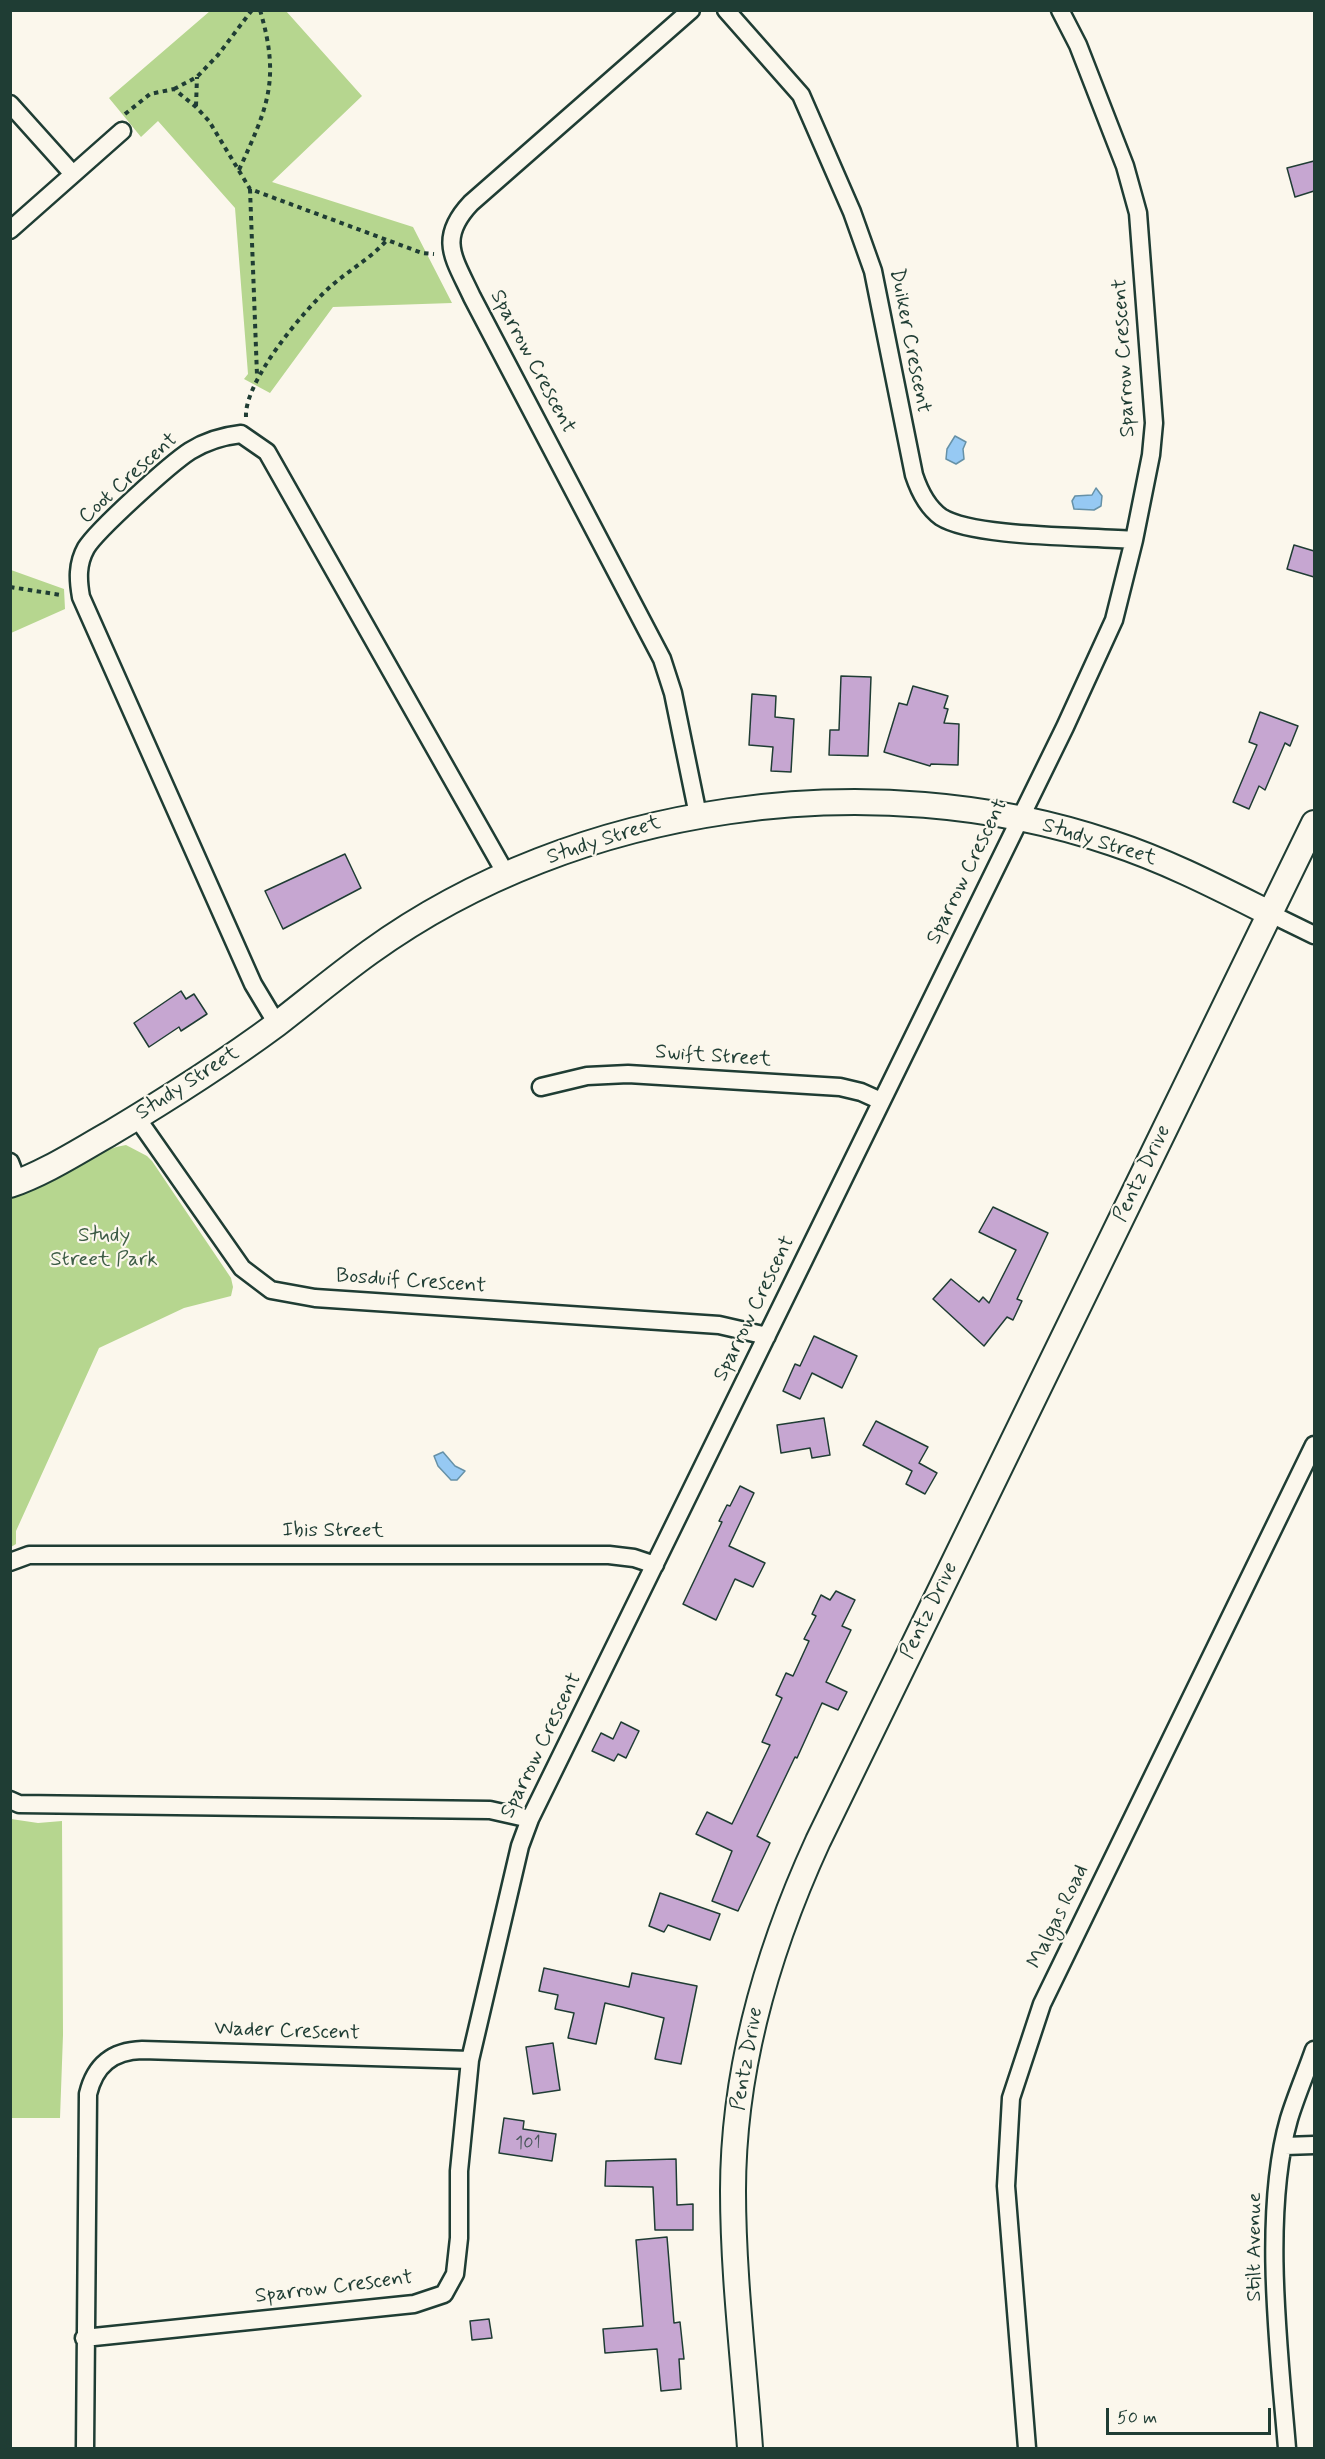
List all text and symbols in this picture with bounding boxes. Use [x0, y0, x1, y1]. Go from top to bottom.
street label: Duiker Crescent [883, 266, 935, 416]
street label: Sparrow Crescent [1108, 278, 1142, 438]
street label: Sparrow Crescent [484, 286, 580, 438]
street label: Coot Crescent [74, 428, 184, 530]
street label: Sparrow Crescent [922, 795, 1014, 949]
street label: Study Street [544, 811, 664, 871]
street label: Study Street [1039, 814, 1159, 872]
street label: Swift Street [654, 1040, 772, 1074]
street label: Study Street [132, 1041, 244, 1127]
street label: Pentz Drive [1109, 1121, 1177, 1227]
park label: Study Street Park [50, 1224, 158, 1274]
street label: Sparrow Crescent [709, 1232, 801, 1386]
street label: Bosduif Crescent [335, 1264, 487, 1300]
street label: Ibis Street [282, 1519, 384, 1545]
street label: Pentz Drive [896, 1558, 964, 1664]
street label: Sparrow Crescent [496, 1669, 588, 1823]
street label: Malgas Road [1023, 1861, 1095, 1973]
street label: Pentz Drive [726, 2005, 770, 2113]
street label: Wader Crescent [214, 2017, 360, 2047]
house number: 101 [515, 2133, 541, 2155]
street label: Stilt Avenue [1243, 2192, 1269, 2302]
street label: Sparrow Crescent [254, 2266, 414, 2310]
scale bar [1109, 2396, 1274, 2434]
text: 50 m [1117, 2406, 1157, 2430]

